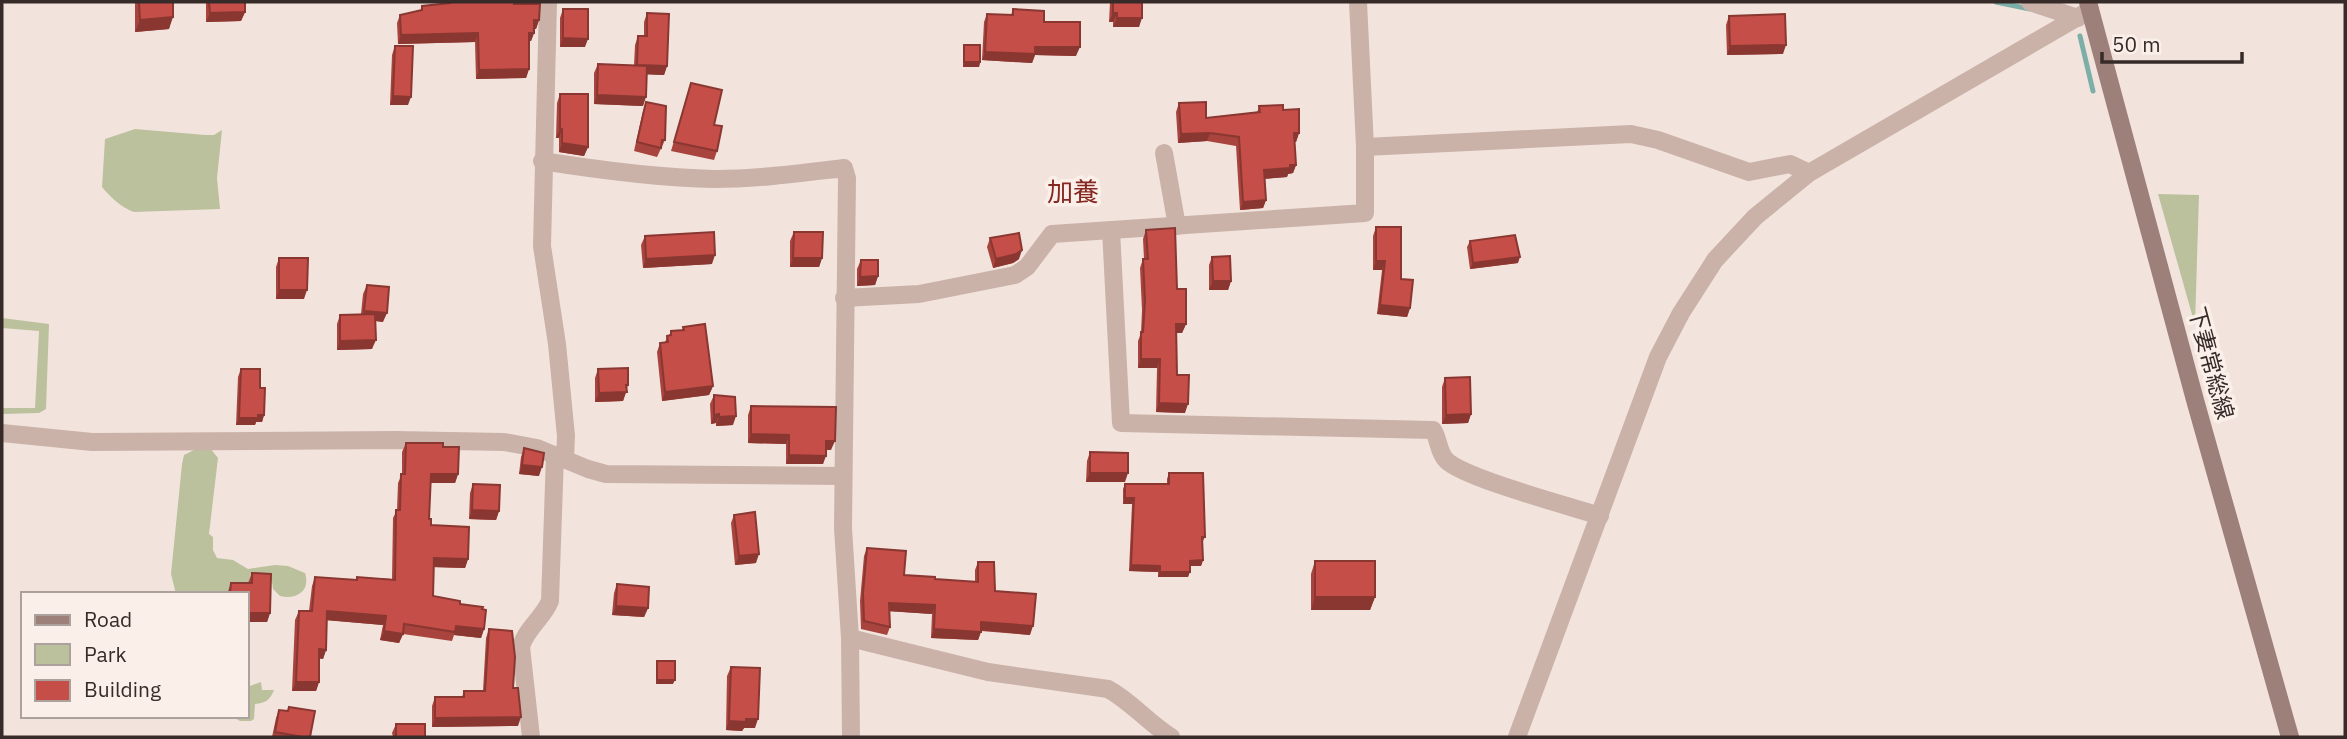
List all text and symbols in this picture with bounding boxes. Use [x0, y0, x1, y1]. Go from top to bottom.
scale bar [2102, 21, 2242, 65]
text: 50 m [2112, 30, 2161, 58]
district label: 加養 [1047, 174, 1099, 208]
street label: 下妻常総線 [2183, 303, 2241, 422]
legend [21, 592, 248, 718]
text: Road [84, 605, 132, 633]
text: Park [84, 640, 127, 668]
text: Building [84, 675, 161, 703]

